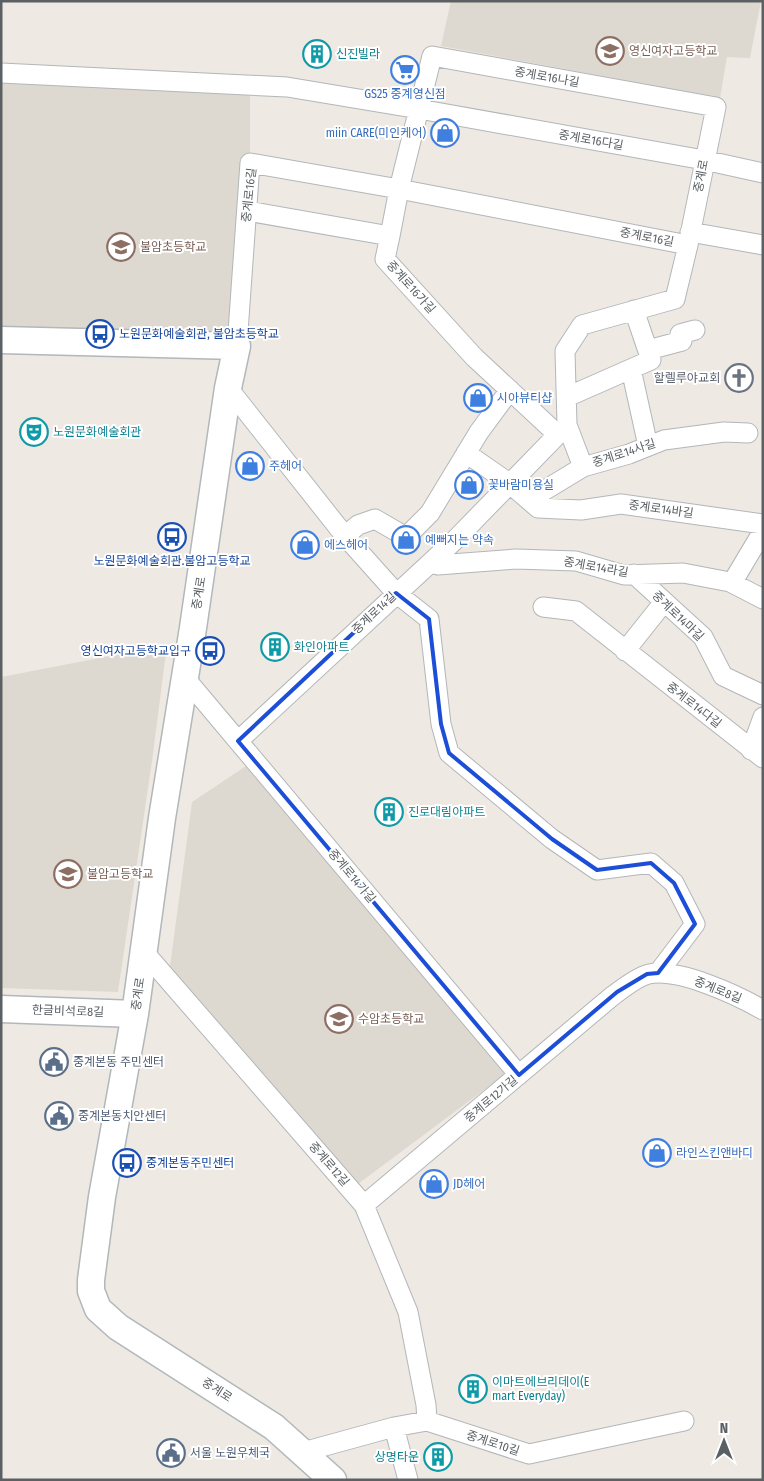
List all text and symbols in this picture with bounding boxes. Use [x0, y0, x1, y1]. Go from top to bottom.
school or university icon: 영신여자고등학교 [595, 36, 625, 66]
building icon: 신진빌라 [302, 39, 332, 69]
place label: 영신여자고등학교 [629, 44, 717, 58]
place label: 신진빌라 [336, 47, 380, 61]
supermarket icon: GS25 중계영신점 [390, 55, 420, 85]
street label: 중계로16나길 [513, 64, 581, 90]
place label: GS25 중계영신점 [364, 87, 446, 101]
shop icon: miin CARE(미인케어) [430, 118, 460, 148]
place label: miin CARE(미인케어) [326, 126, 426, 140]
street label: 중계로16다길 [557, 127, 625, 153]
street label: 중계로 [691, 158, 711, 194]
street label: 중계로16길 [239, 167, 259, 223]
street label: 중계로16길 [619, 225, 675, 249]
school or university icon: 불암초등학교 [106, 232, 136, 262]
place label: 불암초등학교 [140, 240, 206, 254]
street label: 중계로16가길 [384, 258, 438, 316]
bus stop icon: 노원문화예술회관, 불암초등학교 [85, 319, 115, 349]
place label: 노원문화예술회관, 불암초등학교 [119, 327, 279, 341]
church icon: 할렐루야교회 [724, 363, 754, 393]
place label: 할렐루야교회 [654, 371, 720, 385]
shop icon: 시아뷰티샵 [463, 383, 493, 413]
place label: 시아뷰티샵 [497, 391, 552, 405]
theatre icon: 노원문화예술회관 [19, 417, 49, 447]
place label: 노원문화예술회관 [53, 425, 141, 439]
street label: 중계로14사길 [591, 436, 657, 470]
shop icon: 주헤어 [235, 451, 265, 481]
place label: 주헤어 [269, 459, 302, 473]
shop icon: 꽃바람미용실 [454, 470, 484, 500]
place label: 꽃바람미용실 [488, 478, 554, 492]
street label: 중계로14바길 [627, 497, 695, 521]
bus stop icon: 노원문화예술회관.불암고등학교 [157, 522, 187, 552]
shop icon: 예뻐지는 약속 [391, 525, 421, 555]
shop icon: 에스헤어 [290, 530, 320, 560]
place label: 예뻐지는 약속 [425, 533, 494, 547]
place label: 에스헤어 [324, 538, 368, 552]
place label: 노원문화예술회관.불암고등학교 [93, 554, 251, 568]
street label: 중계로14라길 [562, 554, 630, 580]
street label: 중계로 [189, 576, 209, 610]
street label: 중계로14마길 [650, 588, 706, 644]
street label: 중계로14길 [349, 589, 399, 637]
building icon: 화인아파트 [260, 632, 290, 662]
bus stop icon: 영신여자고등학교입구 [195, 636, 225, 666]
place label: 화인아파트 [294, 640, 349, 654]
place label: 영신여자고등학교입구 [81, 644, 191, 658]
street label: 중계로14다길 [664, 679, 724, 731]
building icon: 진로대림아파트 [374, 797, 404, 827]
place label: 진로대림아파트 [408, 805, 485, 819]
street label: 중계로14가길 [326, 846, 378, 906]
school or university icon: 불암고등학교 [53, 859, 83, 889]
place label: 불암고등학교 [87, 867, 153, 881]
street label: 중계로8길 [692, 974, 744, 1006]
street label: 중계로 [129, 977, 147, 1011]
street label: 한글비석로8길 [32, 1003, 104, 1019]
school or university icon: 수암초등학교 [324, 1004, 354, 1034]
place label: 수암초등학교 [358, 1012, 424, 1026]
public building icon: 중계본동 주민센터 [39, 1047, 69, 1077]
place label: 중계본동 주민센터 [73, 1055, 164, 1069]
street label: 중계로12가길 [462, 1073, 520, 1125]
public building icon: 중계본동치안센터 [44, 1101, 74, 1131]
place label: 중계본동치안센터 [78, 1109, 166, 1123]
shop icon: 라인스킨앤바디 [642, 1138, 672, 1168]
street label: 중계로12길 [306, 1139, 352, 1189]
place label: 라인스킨앤바디 [676, 1146, 753, 1160]
bus stop icon: 중계본동주민센터 [112, 1148, 142, 1178]
place label: 중계본동주민센터 [146, 1156, 234, 1170]
shop icon: JD헤어 [419, 1169, 449, 1199]
place label: JD헤어 [453, 1177, 485, 1191]
building icon: 이마트에브리데이(E mart Everyday) [458, 1374, 488, 1404]
street label: 중계로 [199, 1375, 235, 1405]
place label: 이마트에브리데이(E mart Everyday) [492, 1375, 590, 1403]
north arrow [699, 1416, 749, 1466]
text: N [720, 1420, 728, 1437]
street label: 중계로10길 [465, 1428, 521, 1458]
public building icon: 서울 노원우체국 [156, 1438, 186, 1468]
building icon: 상명타운 [423, 1442, 453, 1472]
place label: 서울 노원우체국 [190, 1446, 270, 1460]
place label: 상명타운 [375, 1450, 419, 1464]

